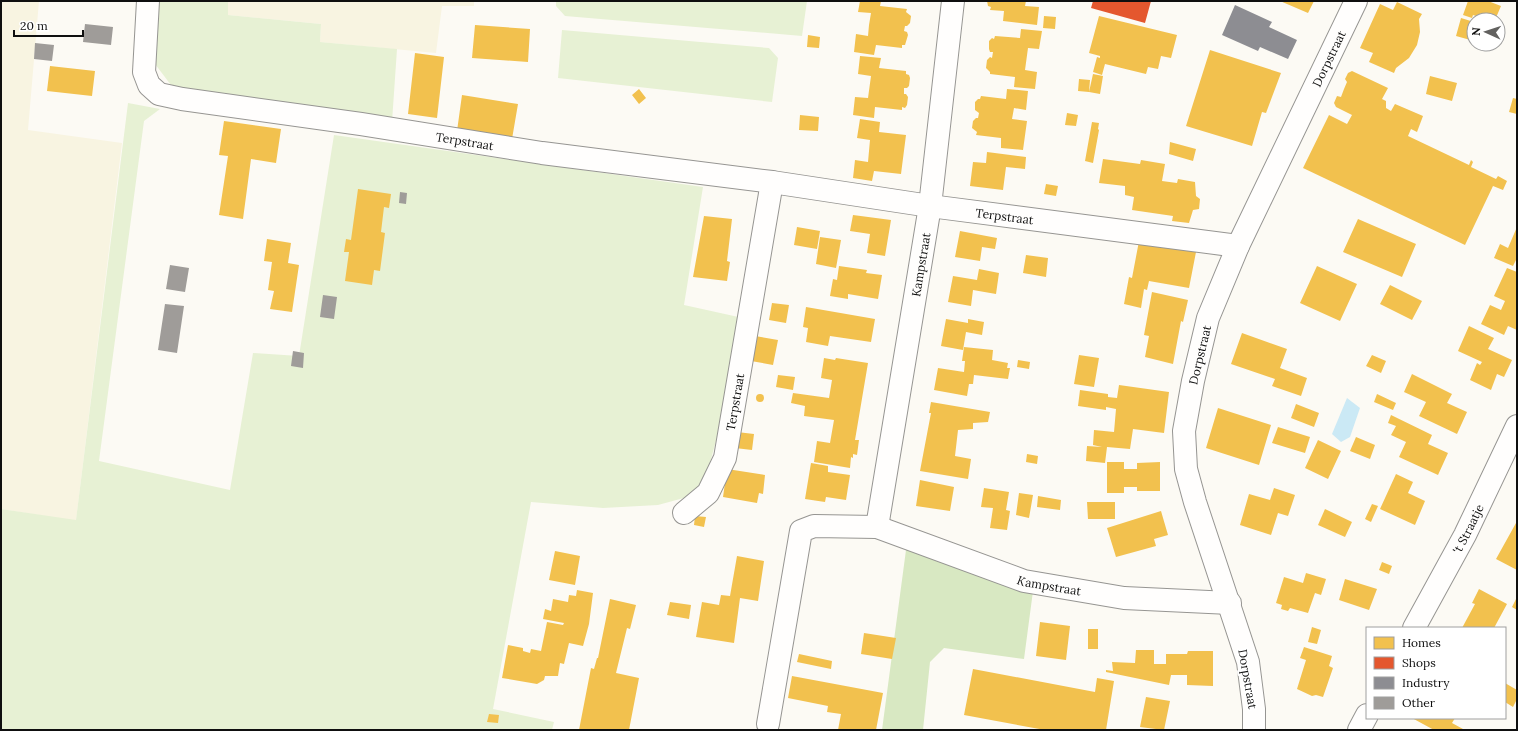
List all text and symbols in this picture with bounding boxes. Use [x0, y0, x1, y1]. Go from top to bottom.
scale bar [14, 12, 83, 38]
north arrow [1466, 12, 1506, 52]
text: 20 m [20, 18, 48, 33]
text: N [1469, 26, 1483, 36]
street label: Dorpstraat [1308, 27, 1348, 89]
street label: Terpstraat [435, 129, 495, 153]
street label: Terpstraat [975, 205, 1035, 227]
street label: Kampstraat [908, 231, 933, 298]
street label: Dorpstraat [1185, 323, 1214, 386]
street label: Terpstraat [722, 372, 747, 432]
street label: 't Straatje [1449, 501, 1486, 556]
street label: Kampstraat [1015, 572, 1083, 598]
legend [1366, 627, 1506, 719]
text: Homes [1402, 635, 1441, 650]
street label: Dorpstraat [1235, 648, 1261, 710]
text: Shops [1402, 655, 1436, 670]
text: Industry [1402, 675, 1450, 690]
text: Other [1402, 695, 1436, 710]

